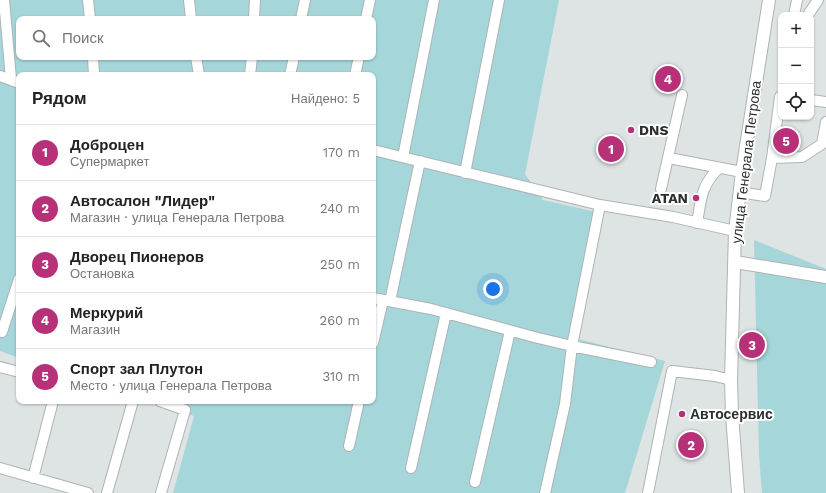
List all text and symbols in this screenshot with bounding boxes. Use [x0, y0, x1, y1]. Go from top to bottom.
map controls [778, 12, 814, 120]
button: + [778, 12, 814, 48]
search box [16, 16, 376, 60]
icon: search [30, 27, 52, 49]
text: Поиск [62, 29, 104, 47]
button: − [778, 48, 814, 84]
pin: 4 [655, 64, 681, 94]
street label: улица Генерала Петрова [728, 79, 764, 244]
button: locate [778, 84, 814, 120]
text: Рядом [32, 88, 87, 108]
text: Найдено: 5 [291, 91, 360, 106]
place label: DNS [639, 122, 668, 138]
marker: DNS [626, 125, 636, 135]
pin: 5 [773, 126, 799, 156]
pin: 1 [598, 134, 624, 164]
text: Доброцен [70, 136, 144, 154]
text: 1 [42, 145, 48, 160]
text: 170 m [323, 145, 360, 160]
text: Супермаркет [70, 154, 149, 169]
place label: ATAN [652, 190, 688, 206]
text: Автосалон "Лидер" [70, 192, 215, 210]
marker: ATAN [691, 193, 701, 203]
text: 2 [41, 201, 49, 216]
text: 240 m [320, 201, 360, 216]
text: Магазин · улица Генерала Петрова [70, 210, 284, 225]
text: Дворец Пионеров [70, 248, 204, 266]
text: 3 [41, 257, 49, 272]
text: 250 m [320, 257, 360, 272]
text: Остановка [70, 266, 134, 281]
your location [483, 279, 503, 299]
text: Меркурий [70, 304, 143, 322]
text: 4 [41, 313, 49, 328]
text: 260 m [320, 313, 360, 328]
text: Магазин [70, 322, 120, 337]
pin: 3 [739, 330, 765, 360]
text: Спорт зал Плутон [70, 360, 203, 378]
text: 5 [41, 369, 49, 384]
text: 310 m [322, 369, 360, 384]
text: Место · улица Генерала Петрова [70, 378, 272, 393]
place label: Автосервис [690, 406, 773, 422]
marker: Автосервис [677, 409, 687, 419]
pin: 2 [678, 430, 704, 460]

